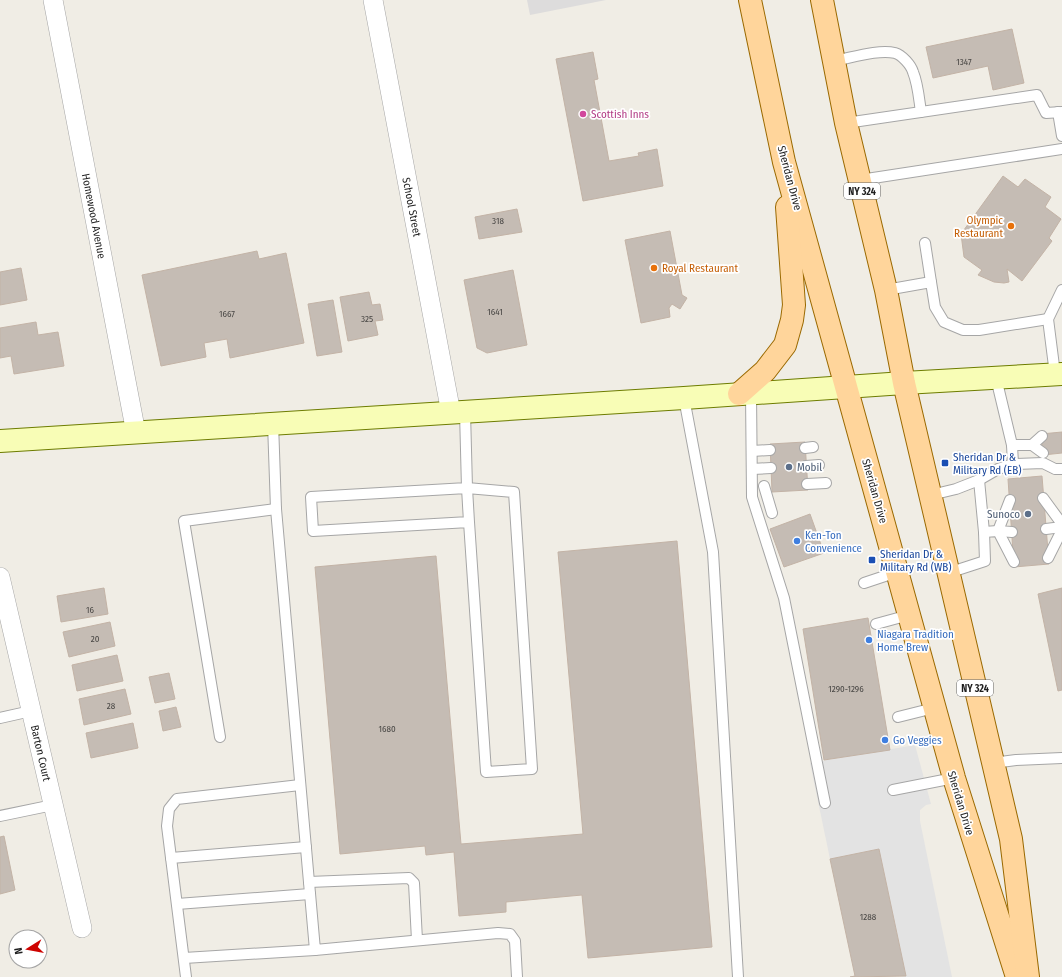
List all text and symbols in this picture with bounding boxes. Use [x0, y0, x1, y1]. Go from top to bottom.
house number: 1347 [956, 57, 972, 67]
place label: Scottish Inns [591, 108, 649, 121]
marker: Scottish Inns [578, 109, 588, 119]
street label: Sheridan Drive [775, 144, 804, 212]
street label: Homewood Avenue [79, 172, 108, 260]
street label: School Street [399, 176, 424, 238]
road number: NY 324 [844, 183, 880, 199]
place label: Olympic Restaurant [954, 214, 1003, 240]
house number: 318 [492, 216, 504, 226]
marker: Olympic Restaurant [1006, 221, 1016, 231]
place label: Royal Restaurant [662, 262, 738, 275]
marker: Royal Restaurant [649, 263, 659, 273]
house number: 1641 [487, 307, 503, 317]
house number: 1667 [219, 309, 235, 319]
house number: 325 [361, 314, 373, 324]
place label: Sheridan Dr & Military Rd (EB) [953, 451, 1022, 477]
street label: Sheridan Drive [859, 457, 890, 525]
marker: Sheridan Dr & Military Rd (EB) [940, 458, 950, 468]
place label: Mobil [797, 461, 822, 474]
marker: Mobil [784, 462, 794, 472]
place label: Sunoco [987, 508, 1020, 521]
marker: Sunoco [1023, 509, 1033, 519]
place label: Ken-Ton Convenience [805, 529, 862, 555]
marker: Ken-Ton Convenience [792, 536, 802, 546]
place label: Sheridan Dr & Military Rd (WB) [880, 548, 952, 574]
marker: Sheridan Dr & Military Rd (WB) [867, 555, 877, 565]
house number: 16 [86, 605, 95, 615]
place label: Niagara Tradition Home Brew [877, 628, 954, 654]
house number: 20 [91, 634, 100, 644]
marker: Niagara Tradition Home Brew [864, 635, 874, 645]
road number: NY 324 [957, 680, 993, 696]
house number: 1290-1296 [828, 684, 864, 694]
house number: 28 [107, 701, 116, 711]
street label: Barton Court [28, 724, 53, 783]
house number: 1680 [378, 724, 396, 734]
place label: Go Veggies [893, 734, 942, 747]
marker: Go Veggies [880, 735, 890, 745]
street label: Sheridan Drive [945, 770, 976, 837]
house number: 1288 [860, 912, 877, 922]
north arrow [8, 929, 48, 969]
text: N [12, 946, 26, 955]

